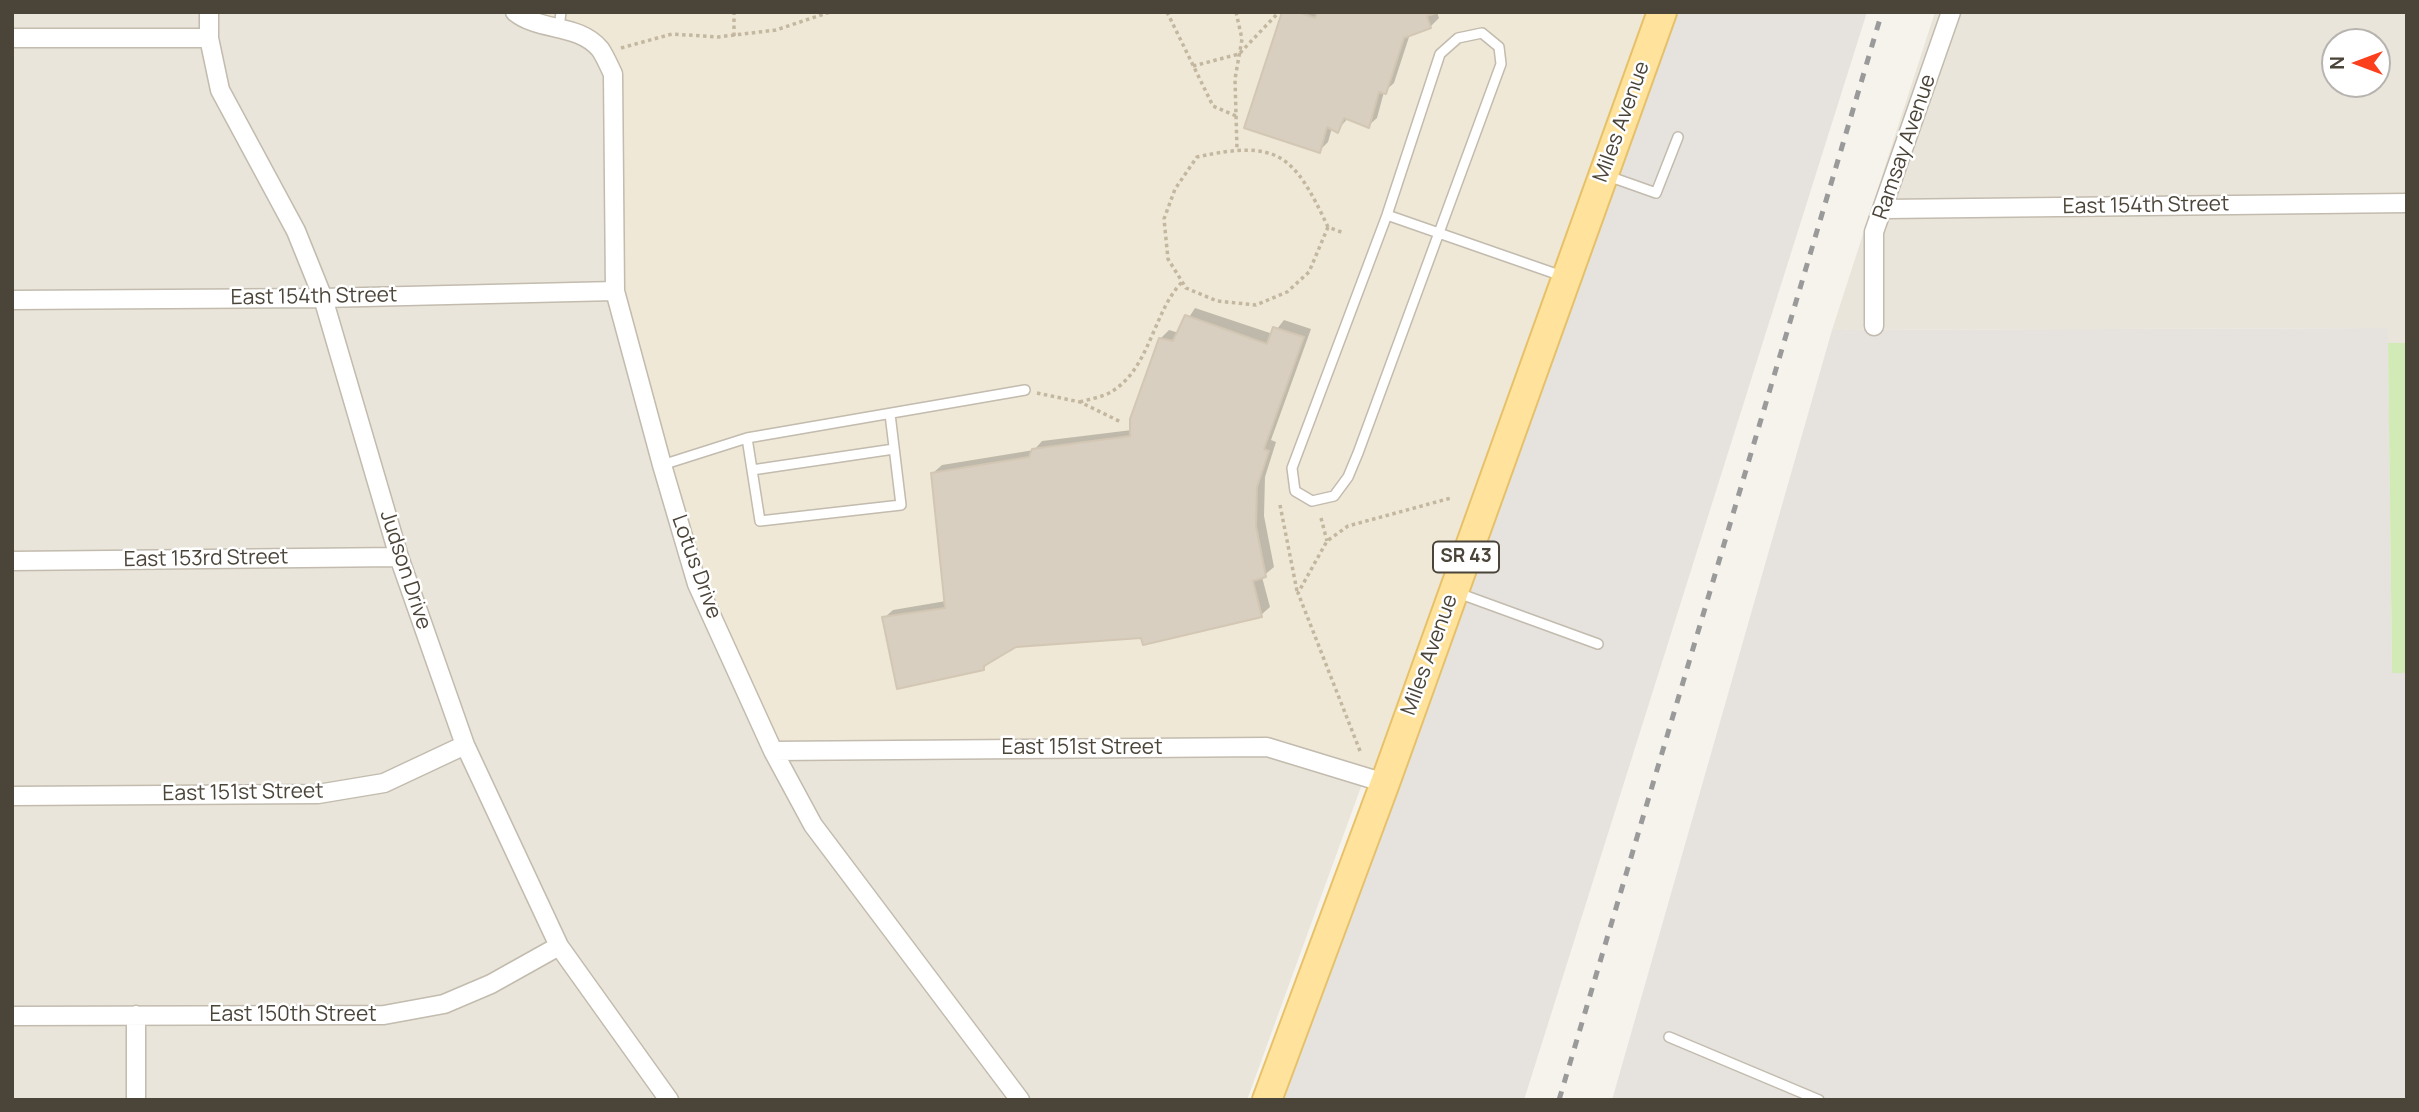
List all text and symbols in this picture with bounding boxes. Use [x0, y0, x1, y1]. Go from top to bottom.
north arrow [2321, 28, 2391, 98]
text: N [2324, 56, 2350, 70]
street label: Miles Avenue [1588, 58, 1656, 186]
street label: Ramsay Avenue [1868, 71, 1942, 223]
street label: East 154th Street [2062, 192, 2230, 220]
street label: East 154th Street [230, 283, 398, 311]
street label: Judson Drive [374, 507, 436, 633]
street label: Lotus Drive [666, 512, 726, 622]
road number: SR 43 [1433, 542, 1499, 572]
street label: East 153rd Street [123, 545, 289, 573]
street label: Miles Avenue [1396, 591, 1464, 719]
street label: East 151st Street [1001, 735, 1163, 761]
street label: East 151st Street [162, 779, 324, 807]
street label: East 150th Street [209, 1002, 377, 1028]

